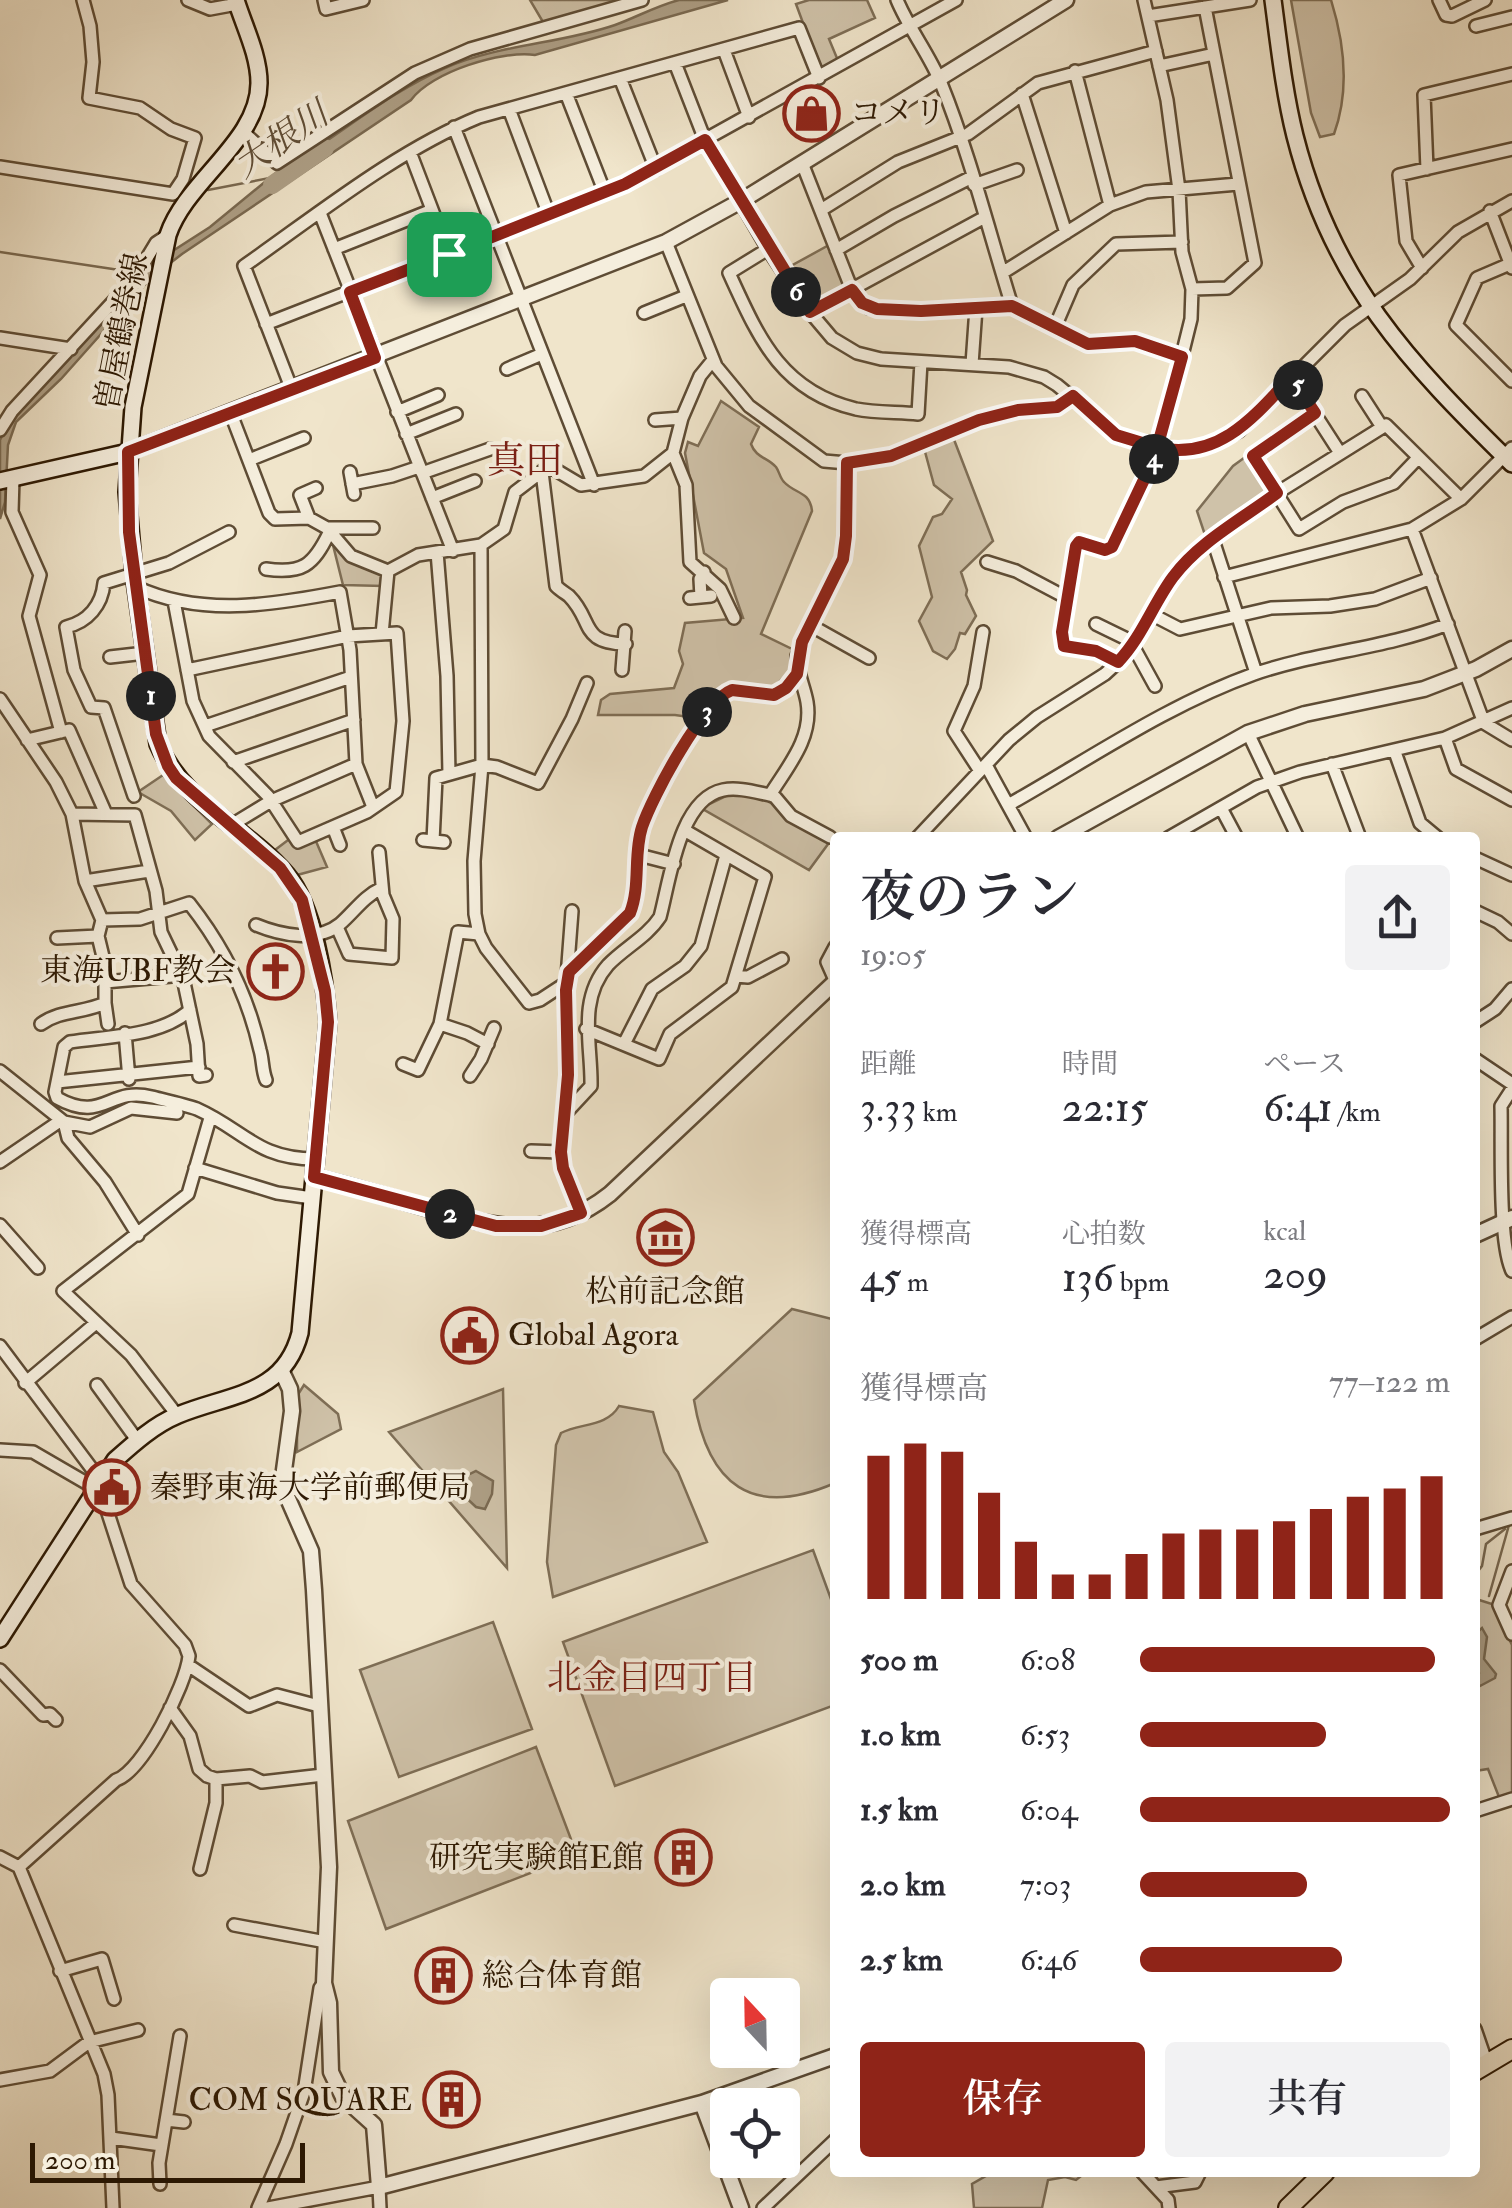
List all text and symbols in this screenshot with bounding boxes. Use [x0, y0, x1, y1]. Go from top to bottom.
shop icon: コメリ [781, 83, 841, 143]
water label: 大根川 [225, 90, 340, 188]
place label: コメリ [850, 93, 946, 133]
pin [407, 212, 492, 297]
icon: arrive [422, 227, 477, 282]
street label: 曽屋鶴巻線 [87, 250, 157, 414]
pin: 6 [771, 267, 821, 317]
text: 6 [789, 274, 803, 309]
pin: 5 [1273, 360, 1323, 410]
text: 5 [1292, 367, 1304, 402]
pin: 4 [1129, 434, 1179, 484]
district label: 真田 [487, 437, 563, 485]
text: 4 [1146, 441, 1162, 476]
pin: 1 [126, 671, 176, 721]
text: 1 [146, 678, 156, 713]
pin: 3 [682, 687, 732, 737]
text: 3 [702, 694, 712, 729]
text: 夜のラン [860, 863, 1080, 932]
button: share [1345, 865, 1450, 970]
text: 19:05 [860, 935, 926, 975]
church icon: 東海UBF教会 [245, 941, 305, 1001]
place label: 東海UBF教会 [40, 951, 236, 991]
text: 距離 [860, 1047, 916, 1082]
text: 時間 [1062, 1047, 1118, 1082]
text: ペース [1263, 1047, 1346, 1082]
text: 3.33 [860, 1082, 917, 1134]
text: 22:15 [1062, 1082, 1148, 1134]
text: 6:41 [1263, 1082, 1333, 1134]
text: km [917, 1095, 957, 1130]
text: /km [1333, 1095, 1381, 1130]
pin: 2 [425, 1189, 475, 1239]
text: 2 [443, 1196, 457, 1231]
museum icon: 松前記念館 [635, 1208, 695, 1268]
text: kcal [1263, 1214, 1306, 1249]
text: 獲得標高 [860, 1217, 972, 1252]
text: 心拍数 [1062, 1217, 1146, 1252]
text: 209 [1263, 1249, 1328, 1301]
text: 45 [860, 1252, 901, 1304]
text: 136 [1062, 1252, 1114, 1304]
text: m [901, 1265, 929, 1300]
text: bpm [1114, 1265, 1169, 1300]
place label: 松前記念館 [585, 1272, 745, 1312]
public building icon: Global Agora [439, 1305, 499, 1365]
place label: Global Agora [508, 1315, 680, 1355]
text: 77–122 m [1329, 1362, 1450, 1402]
text: 獲得標高 [860, 1369, 988, 1409]
public building icon: 秦野東海大学前郵便局 [81, 1458, 141, 1518]
place label: 秦野東海大学前郵便局 [150, 1468, 470, 1508]
text: 500 m [860, 1640, 938, 1680]
text: 6:08 [1020, 1640, 1075, 1680]
district label: 北金目四丁目 [547, 1656, 757, 1700]
text: 1.0 km [860, 1715, 941, 1755]
text: 6:53 [1020, 1715, 1070, 1755]
text: 1.5 km [860, 1790, 938, 1830]
text: 6:04 [1020, 1790, 1078, 1830]
building icon: 研究実験館E館 [653, 1828, 713, 1888]
place label: 研究実験館E館 [429, 1838, 644, 1878]
text: 2.0 km [860, 1865, 946, 1905]
text: 7:03 [1020, 1865, 1071, 1905]
text: 2.5 km [860, 1940, 943, 1980]
text: 6:46 [1020, 1940, 1077, 1980]
building icon: 総合体育館 [413, 1946, 473, 2006]
place label: 総合体育館 [482, 1956, 642, 1996]
north arrow [710, 1978, 800, 2068]
map controls [710, 1978, 800, 2178]
button: 保存 [860, 2042, 1145, 2157]
button: 共有 [1165, 2042, 1450, 2157]
building icon: COM SQUARE [421, 2070, 481, 2130]
place label: COM SQUARE [188, 2080, 412, 2120]
button: locate [710, 2088, 800, 2178]
scale bar [30, 2138, 305, 2182]
text: 200 m [45, 2143, 116, 2178]

